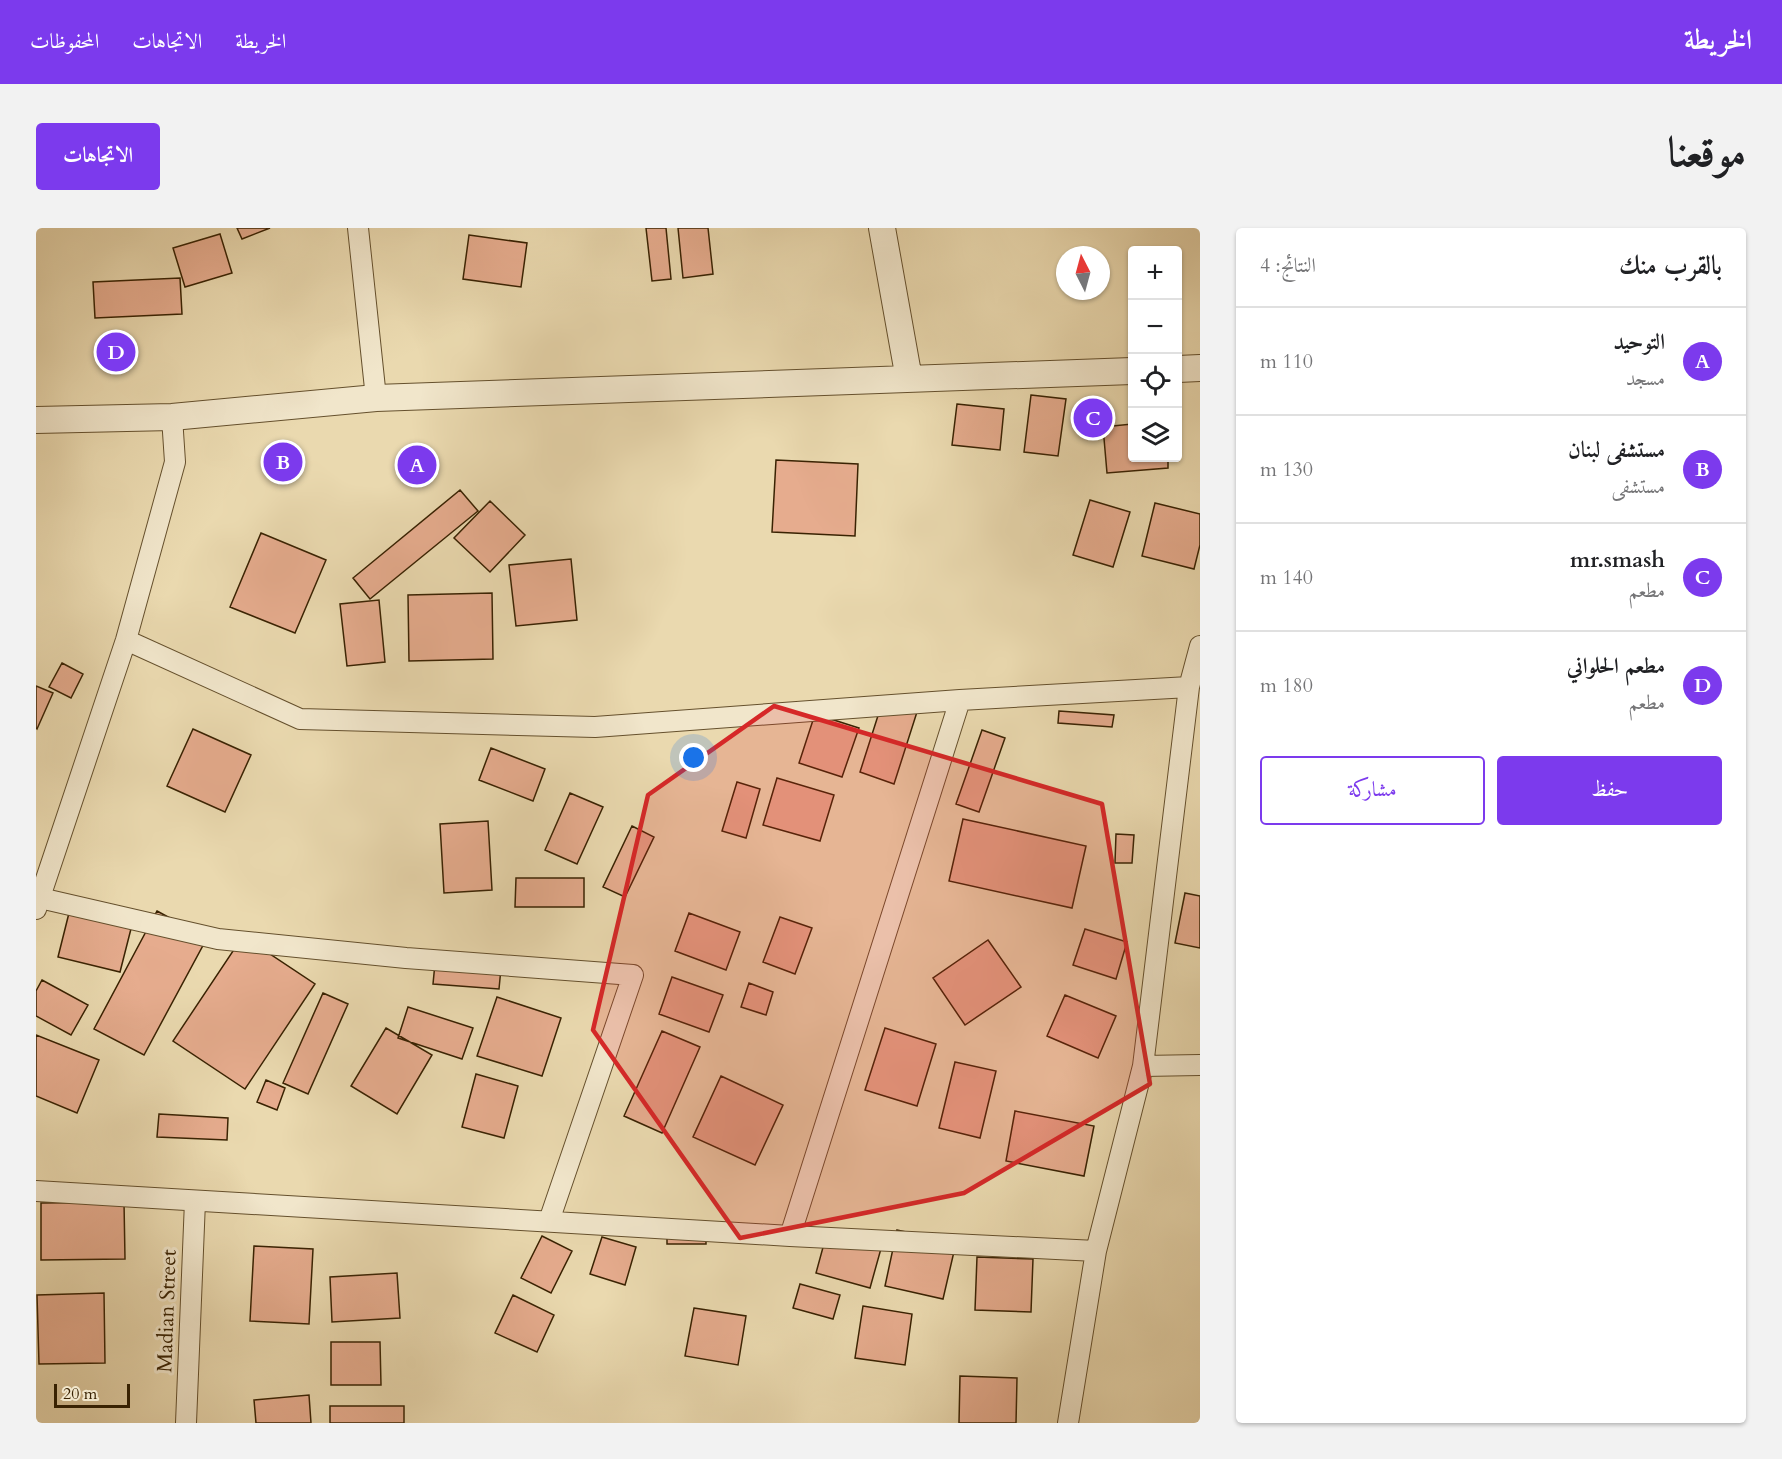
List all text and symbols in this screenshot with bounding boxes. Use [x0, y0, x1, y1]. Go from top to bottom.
text: الخريطة [1684, 21, 1752, 59]
text: المحفوظات [30, 27, 99, 56]
text: الاتجاهات [132, 27, 202, 56]
text: الخريطة [235, 27, 286, 56]
button: الاتجاهات [36, 123, 160, 190]
text: موقعنا [1668, 124, 1746, 181]
north arrow [1056, 246, 1110, 300]
map controls [1128, 246, 1182, 462]
button: + [1128, 246, 1182, 300]
text: بالقرب منك [1619, 248, 1722, 283]
text: النتائج: 4 [1260, 252, 1316, 279]
button: − [1128, 300, 1182, 354]
text: التوحيد [1613, 327, 1665, 357]
pin: D [96, 330, 136, 374]
text: 110 m [1260, 348, 1313, 375]
text: A [1695, 348, 1710, 375]
button: locate [1128, 354, 1182, 408]
text: مسجد [1626, 365, 1665, 392]
pin: C [1074, 396, 1112, 441]
button: layers [1128, 408, 1182, 462]
text: مستشفى لبنان [1568, 435, 1665, 465]
pin: B [264, 440, 302, 484]
pin: A [398, 442, 436, 488]
text: 130 m [1260, 456, 1313, 483]
text: B [1695, 456, 1710, 483]
text: مستشفى [1612, 473, 1665, 500]
text: mr.smash [1570, 545, 1665, 575]
text: 140 m [1260, 564, 1313, 591]
text: C [1695, 564, 1710, 591]
text: مطعم [1628, 577, 1665, 604]
text: مطعم الحلواني [1567, 651, 1665, 681]
text: 180 m [1260, 672, 1313, 699]
text: D [1694, 672, 1711, 699]
text: مطعم [1628, 689, 1665, 716]
your location [679, 743, 708, 772]
button: مشاركة [1260, 756, 1485, 825]
button: حفظ [1497, 756, 1722, 825]
street label: Madian Street [150, 1249, 184, 1373]
scale bar [54, 1381, 130, 1408]
text: 20 m [63, 1383, 97, 1405]

